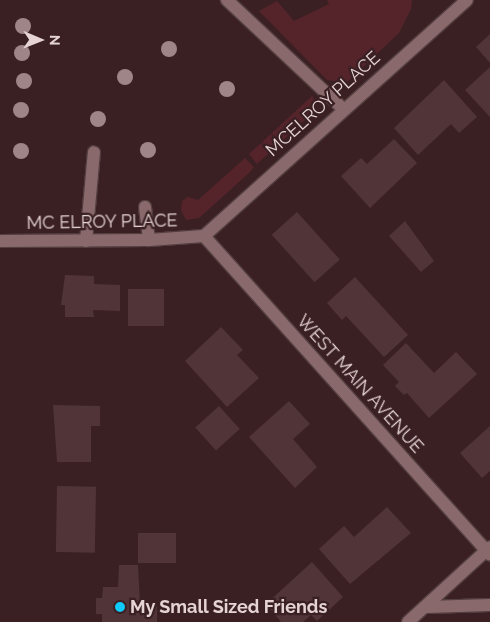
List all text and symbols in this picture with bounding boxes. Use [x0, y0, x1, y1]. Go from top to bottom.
north arrow [15, 15, 65, 65]
text: N [47, 35, 63, 46]
street label: MCELROY PLACE [261, 47, 385, 161]
street label: MC ELROY PLACE [26, 210, 178, 234]
street label: WEST MAIN AVENUE [292, 310, 428, 458]
place label: My Small Sized Friends [130, 596, 328, 618]
marker: My Small Sized Friends [114, 601, 126, 613]

